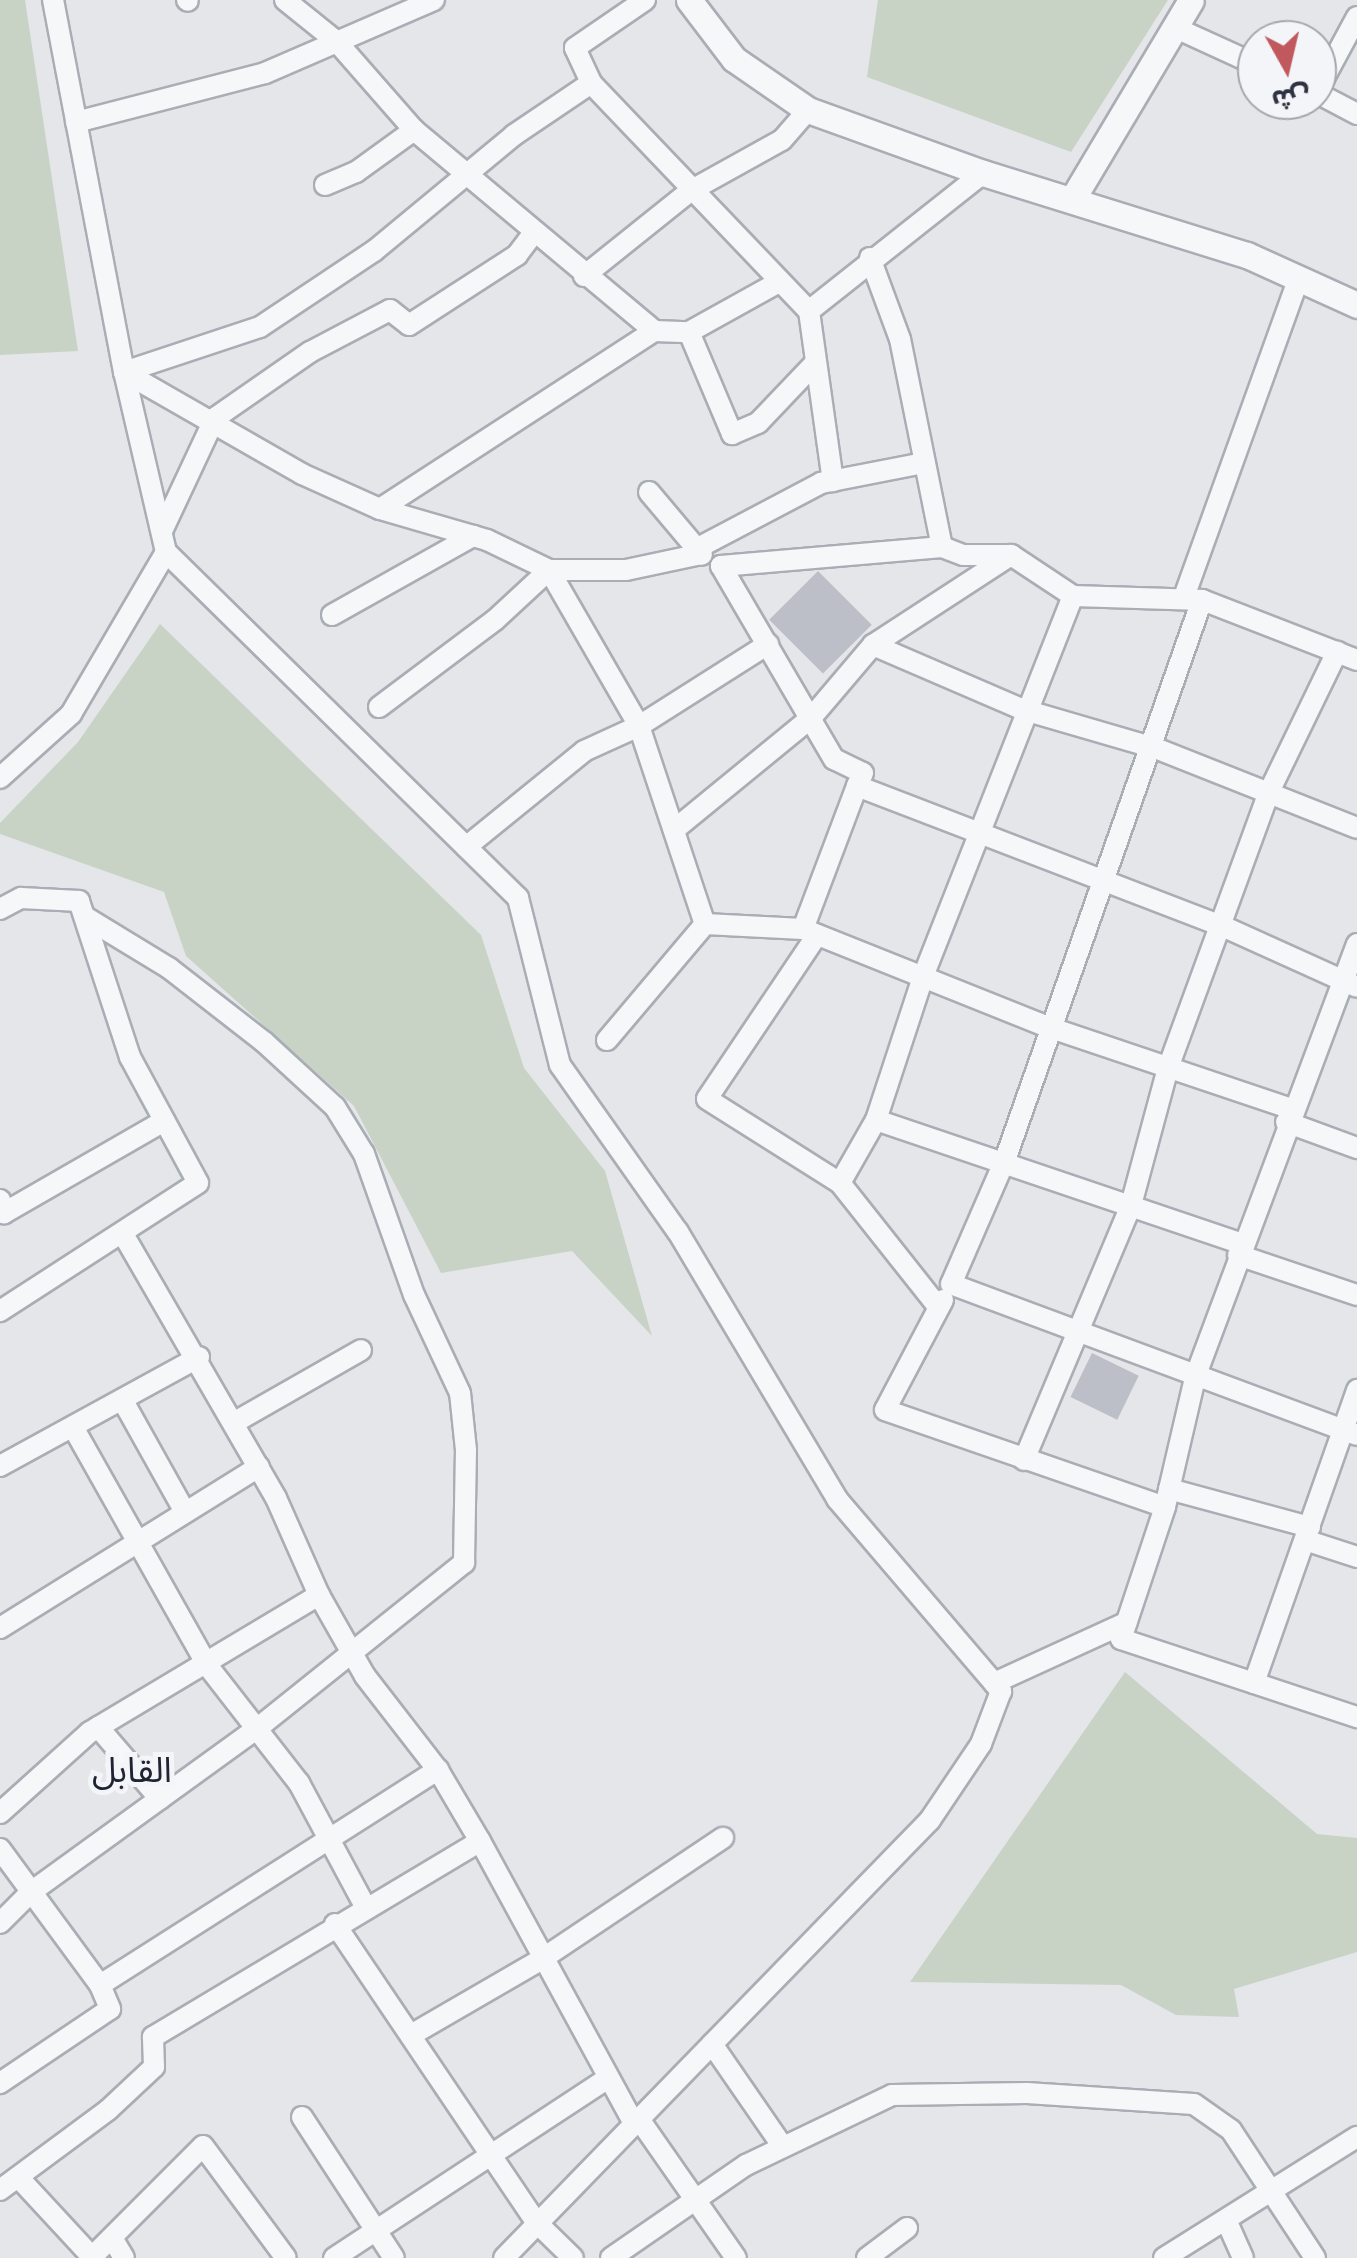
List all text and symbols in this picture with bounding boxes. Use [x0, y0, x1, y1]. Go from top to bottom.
north arrow [1237, 20, 1337, 120]
text: ش [1270, 79, 1312, 117]
district label: القابل [92, 1749, 172, 1791]

